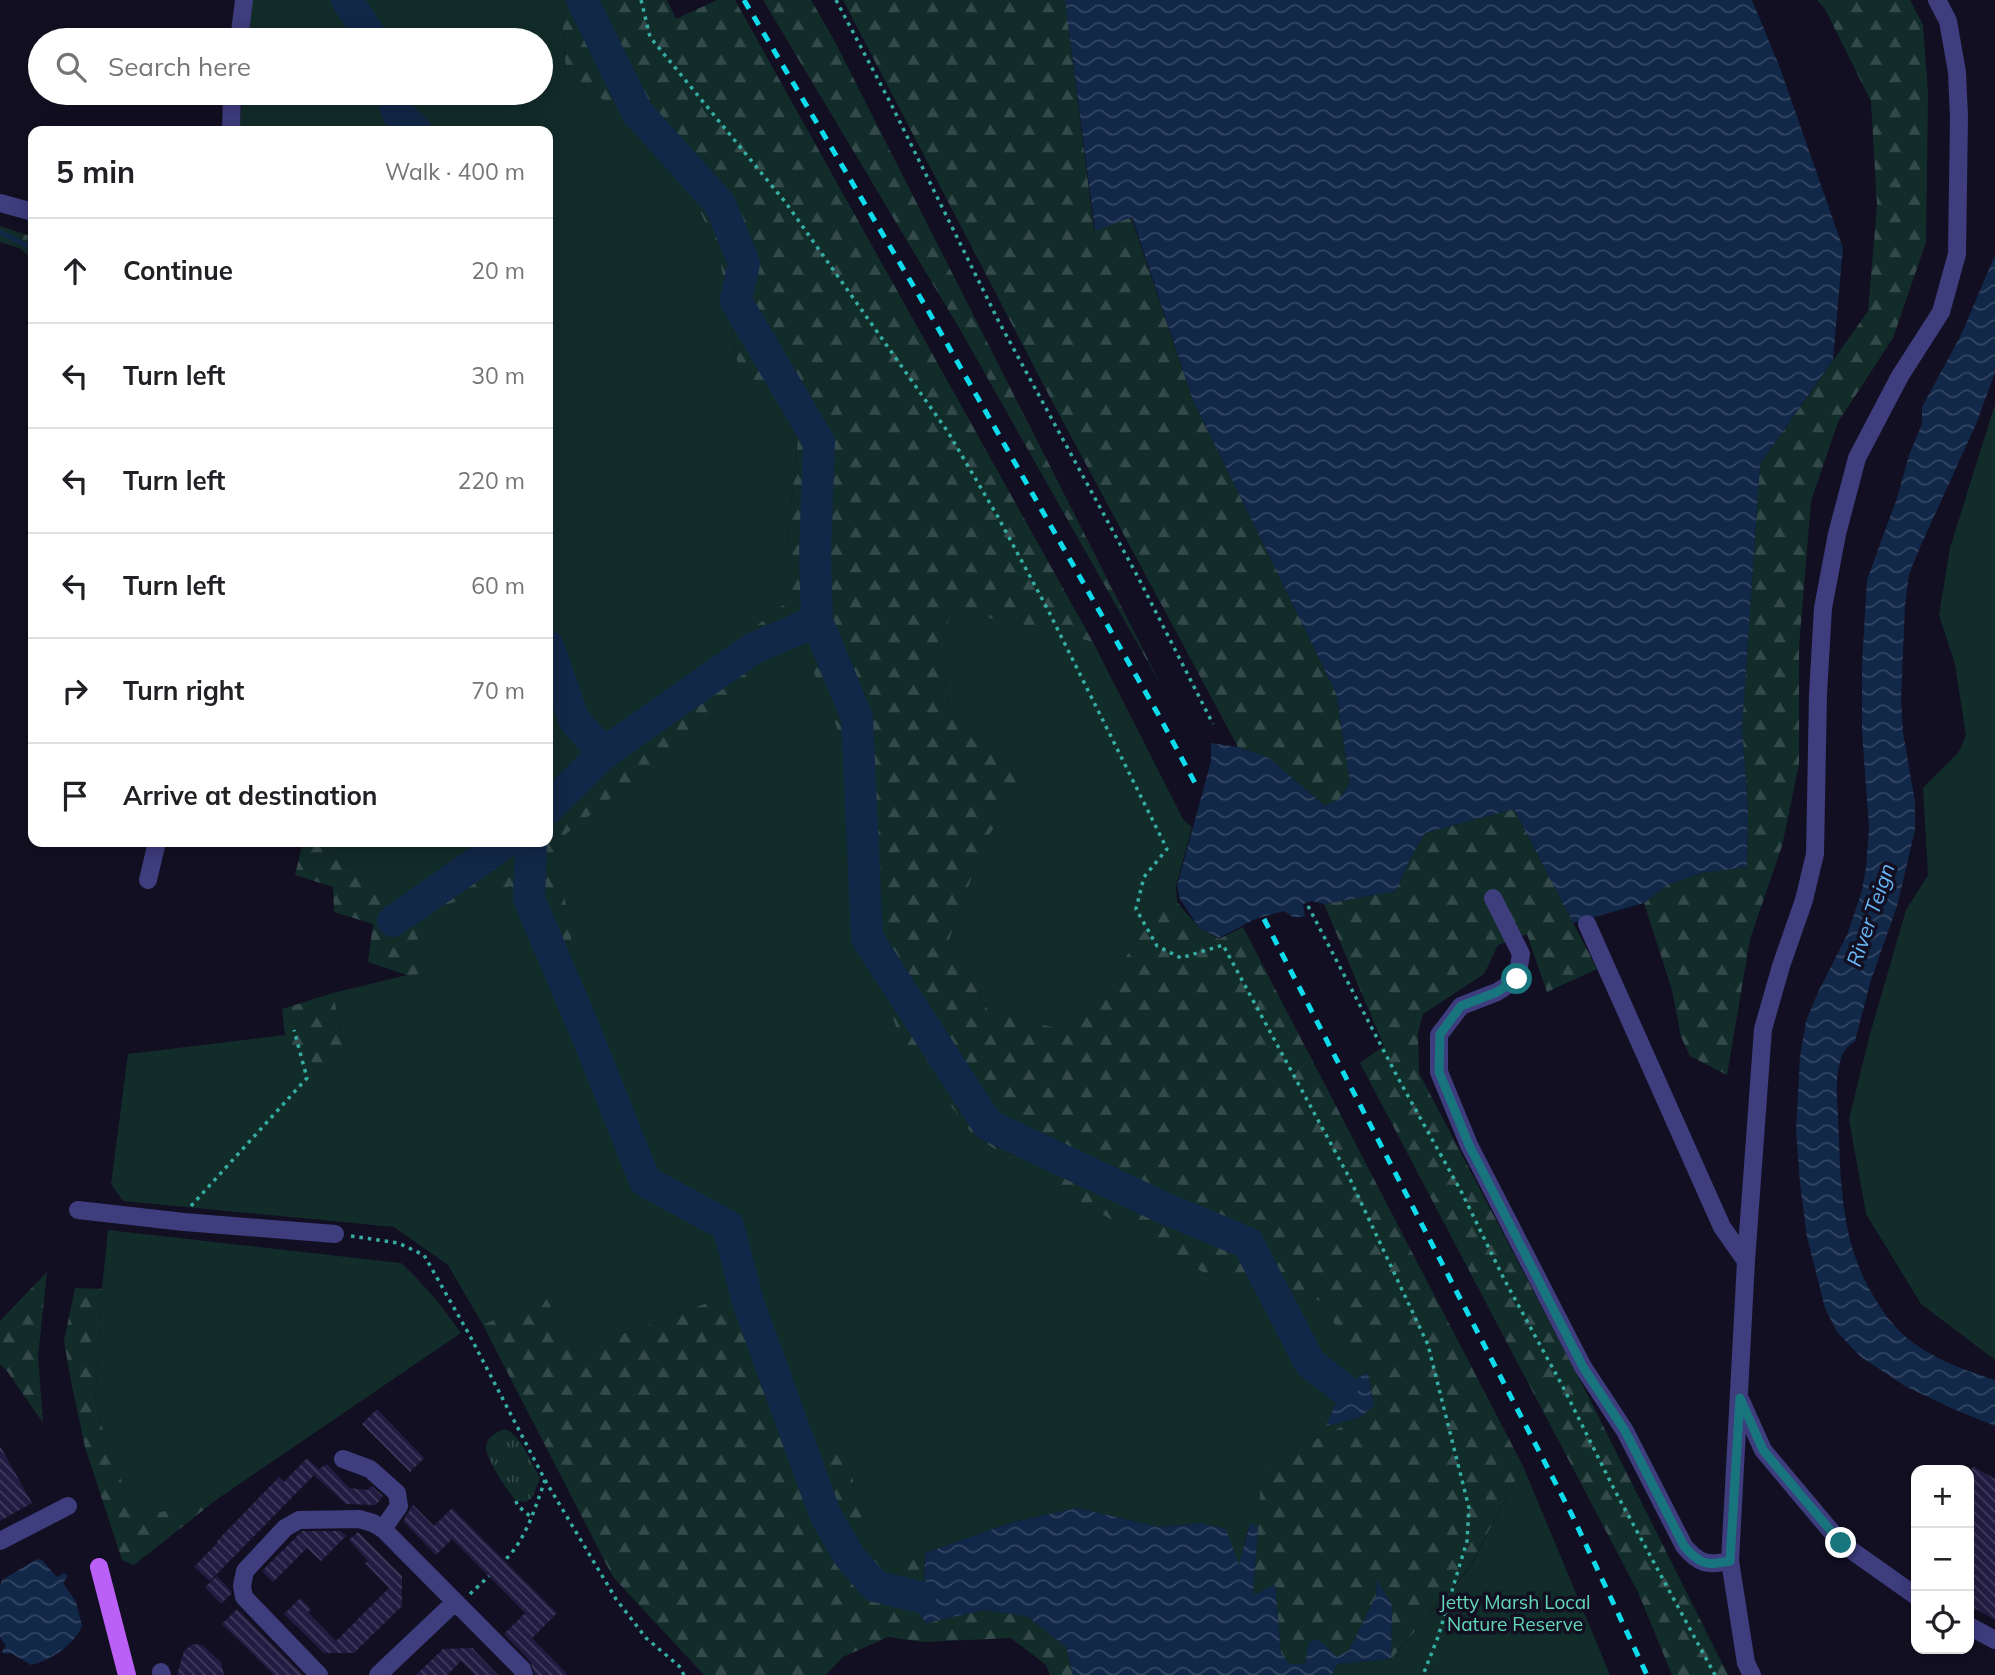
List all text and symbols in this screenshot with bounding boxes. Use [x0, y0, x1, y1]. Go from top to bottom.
search box [28, 28, 553, 105]
icon: search [52, 48, 90, 86]
text: Search here [108, 50, 251, 83]
text: 5 min [56, 153, 135, 191]
text: Walk · 400 m [385, 157, 525, 186]
icon: ahead [56, 252, 94, 290]
text: Continue [123, 254, 233, 287]
text: 20 m [471, 256, 525, 285]
icon: left [56, 357, 94, 395]
text: Turn left [123, 359, 225, 392]
text: 30 m [471, 361, 525, 390]
icon: left [56, 462, 94, 500]
text: Turn left [123, 464, 225, 497]
text: 220 m [457, 466, 525, 495]
icon: left [56, 567, 94, 605]
text: Turn left [123, 569, 225, 602]
text: 60 m [471, 571, 525, 600]
icon: right [56, 672, 94, 710]
text: Turn right [123, 674, 244, 707]
text: 70 m [471, 676, 525, 705]
icon: arrive [56, 777, 94, 815]
text: Arrive at destination [123, 779, 378, 812]
water label: River Teign [1840, 860, 1900, 970]
route start [1501, 963, 1532, 994]
map controls [1911, 1465, 1974, 1654]
button: + [1911, 1465, 1974, 1528]
route end [1825, 1527, 1856, 1558]
button: − [1911, 1528, 1974, 1591]
park label: Jetty Marsh Local Nature Reserve [1439, 1590, 1591, 1636]
button: locate [1911, 1591, 1974, 1654]

